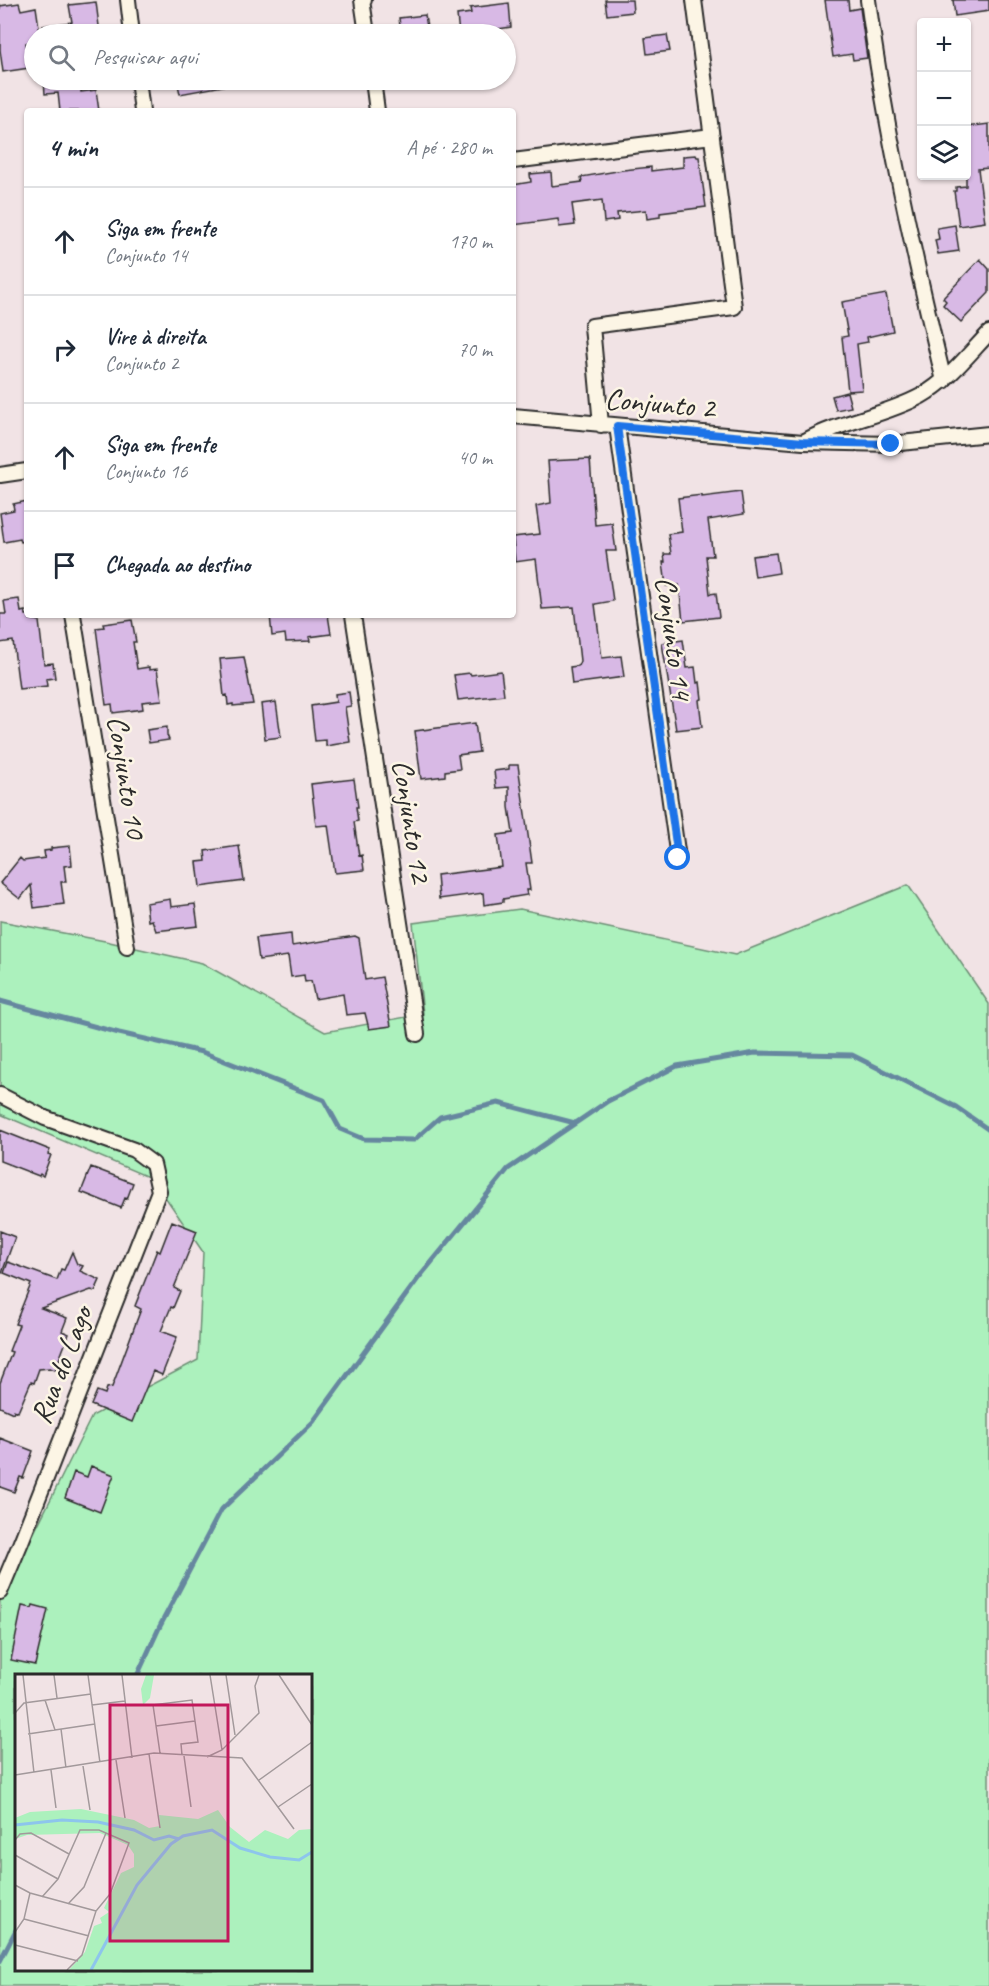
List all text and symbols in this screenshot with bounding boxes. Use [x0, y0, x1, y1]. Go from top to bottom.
map controls [917, 18, 971, 180]
button: + [917, 18, 971, 72]
search box [24, 24, 516, 90]
icon: search [45, 41, 78, 74]
text: Pesquisar aqui [93, 43, 198, 71]
button: − [917, 72, 971, 126]
button: layers [917, 126, 971, 180]
text: 4 min [48, 131, 98, 164]
text: A pé · 280 m [407, 135, 492, 160]
text: Siga em frente [105, 215, 216, 243]
icon: ahead [48, 225, 81, 258]
text: 170 m [449, 229, 492, 254]
text: Conjunto 14 [105, 243, 188, 268]
text: Vire à direita [105, 323, 205, 351]
icon: right [48, 333, 81, 366]
text: 70 m [458, 337, 492, 362]
text: Conjunto 2 [105, 351, 179, 376]
street label: Conjunto 2 [603, 379, 719, 427]
route end [877, 430, 903, 456]
text: Siga em frente [105, 431, 216, 459]
icon: ahead [48, 441, 81, 474]
text: 40 m [458, 445, 492, 470]
text: Conjunto 16 [105, 459, 188, 484]
icon: arrive [48, 549, 81, 582]
text: Chegada ao destino [105, 551, 250, 579]
street label: Conjunto 14 [647, 574, 702, 704]
street label: Conjunto 10 [99, 713, 156, 844]
street label: Conjunto 12 [384, 757, 441, 888]
route start [664, 844, 690, 870]
street label: Rua do Lago [21, 1298, 102, 1429]
inset map [15, 1674, 312, 1971]

